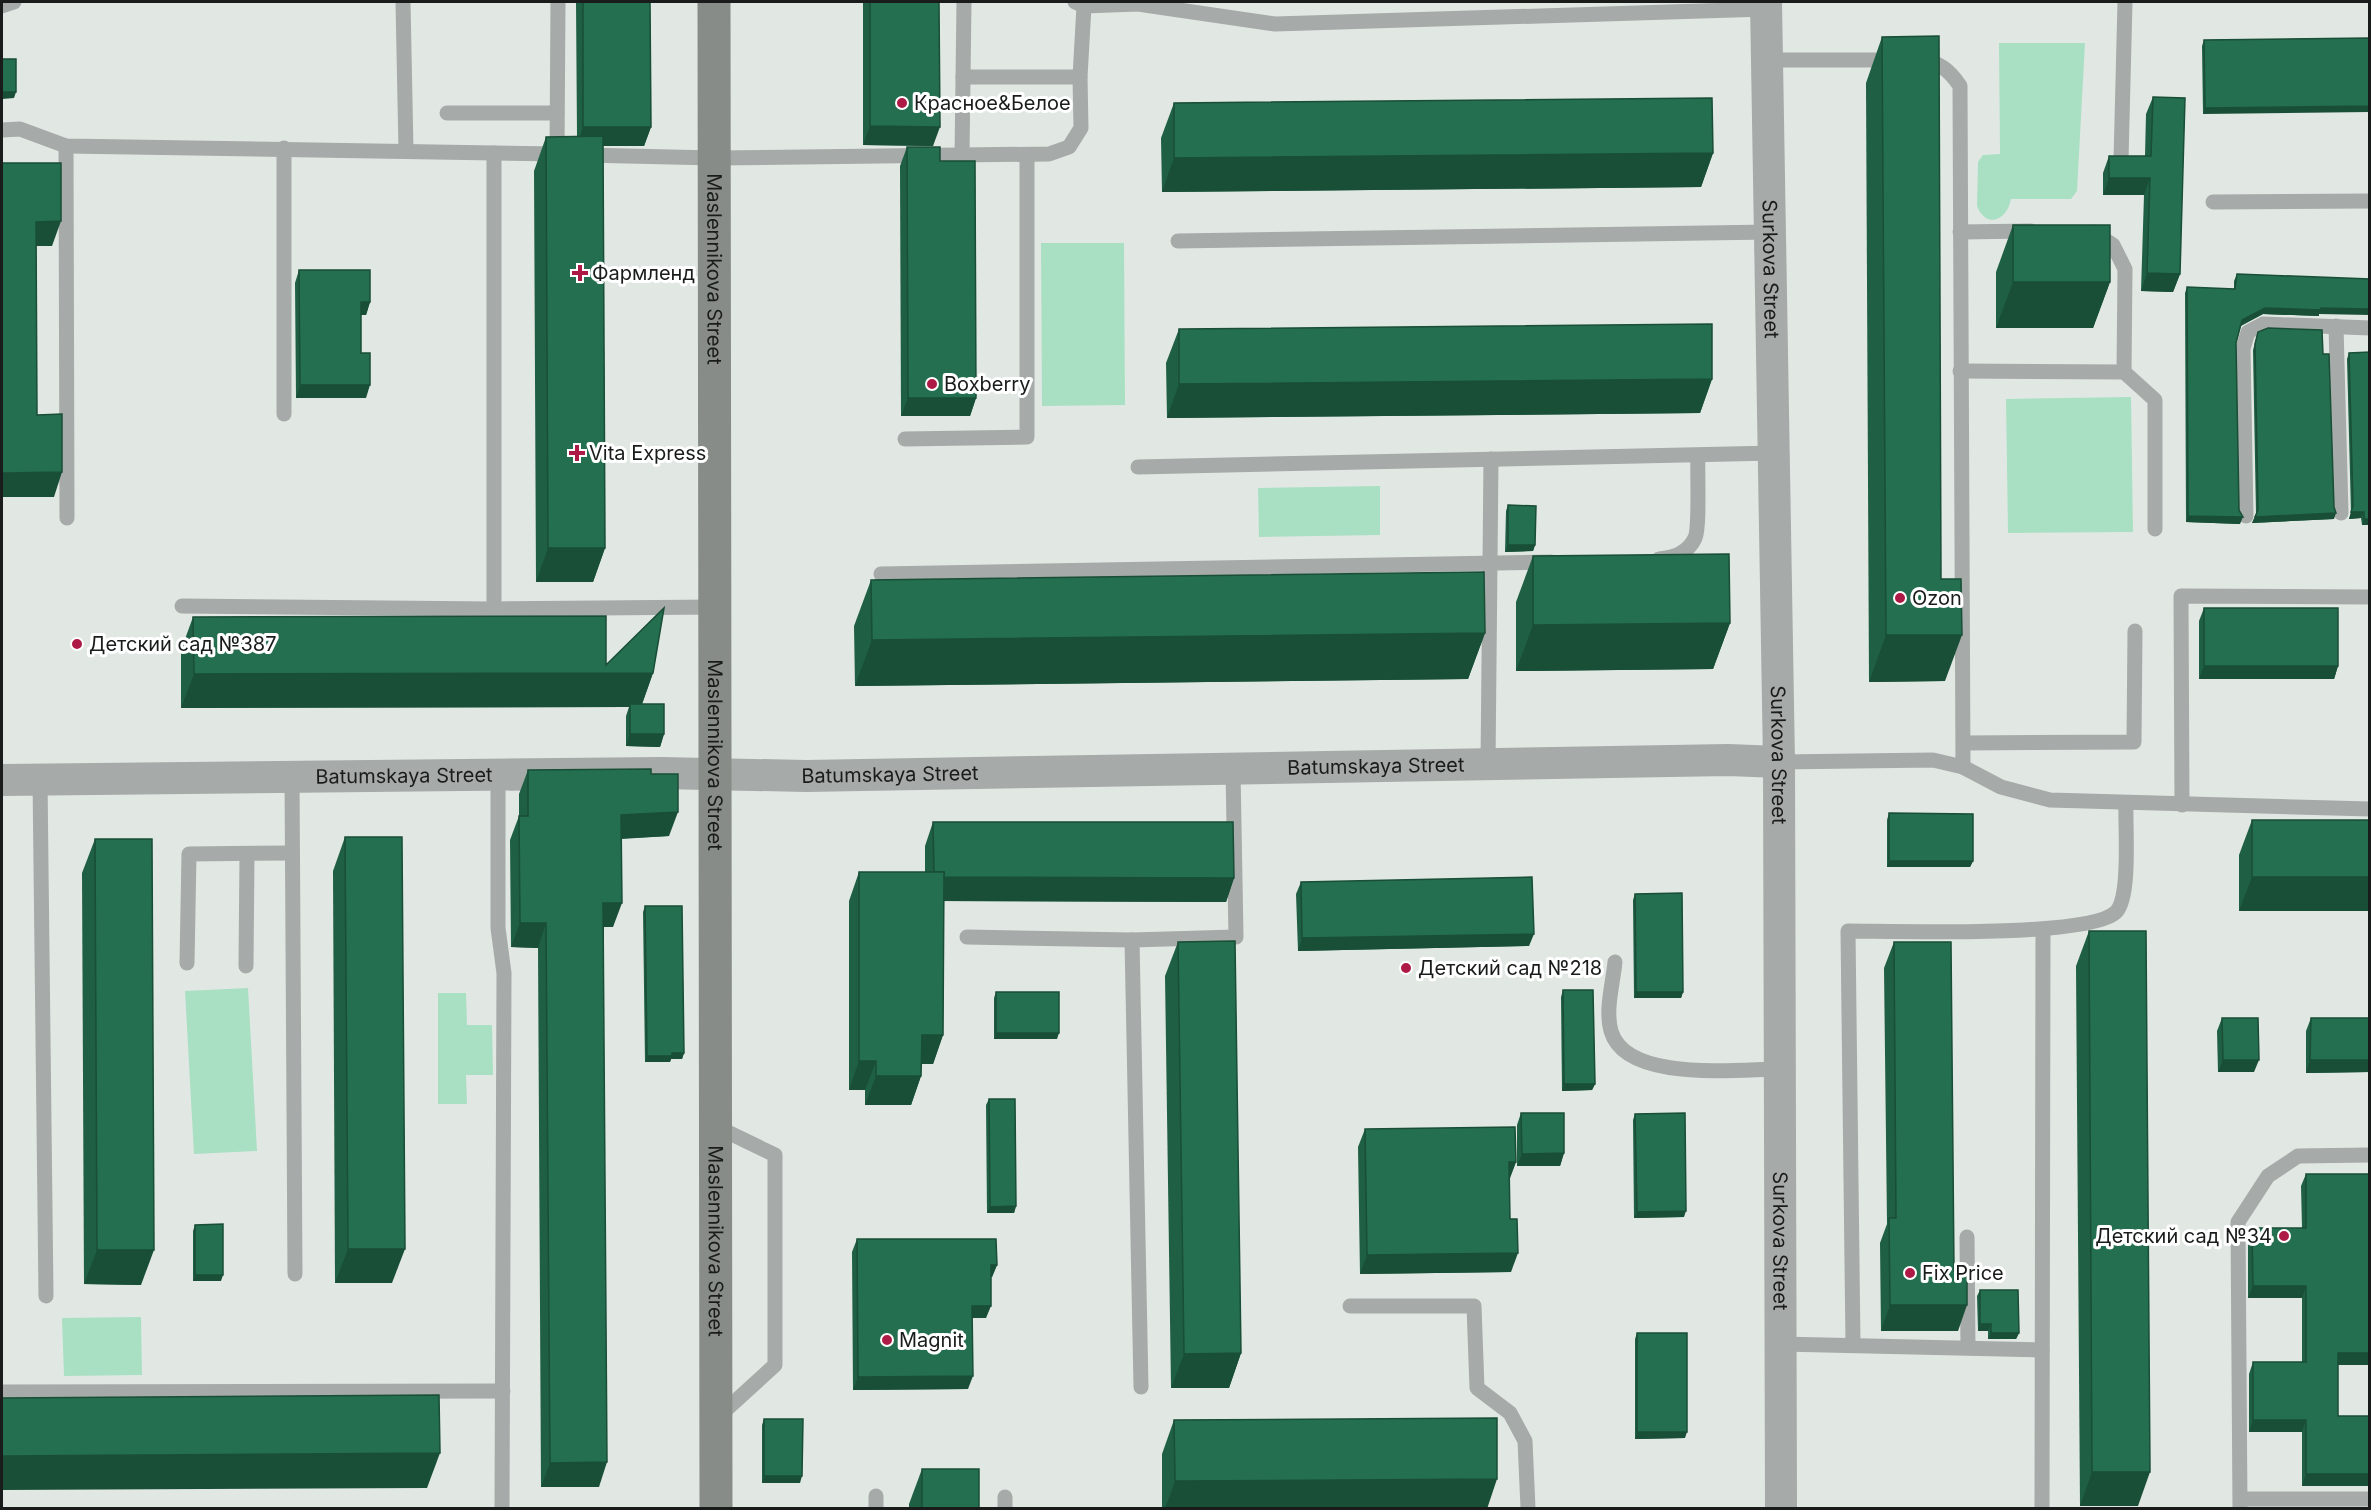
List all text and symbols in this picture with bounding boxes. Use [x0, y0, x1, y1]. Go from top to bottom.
place label: Красное&Белое [914, 91, 1071, 115]
marker: Красное&Белое [895, 96, 909, 110]
street label: Maslennikova Street [702, 173, 726, 365]
street label: Surkova Street [1757, 199, 1784, 339]
place label: Фармленд [592, 261, 695, 285]
marker: Фармленд [573, 266, 587, 280]
place label: Boxberry [944, 372, 1030, 396]
marker: Boxberry [925, 377, 939, 391]
place label: Vita Express [589, 441, 706, 465]
marker: Vita Express [570, 446, 584, 460]
place label: Ozon [1912, 586, 1962, 610]
marker: Ozon [1893, 591, 1907, 605]
place label: Детский сад №387 [89, 632, 277, 656]
marker: Детский сад №387 [70, 637, 84, 651]
street label: Maslennikova Street [703, 659, 727, 851]
street label: Surkova Street [1766, 685, 1791, 825]
street label: Batumskaya Street [1287, 753, 1465, 780]
street label: Batumskaya Street [801, 761, 979, 788]
street label: Batumskaya Street [315, 763, 493, 789]
place label: Детский сад №218 [1418, 956, 1602, 980]
marker: Детский сад №218 [1399, 961, 1413, 975]
street label: Maslennikova Street [704, 1145, 728, 1337]
street label: Surkova Street [1768, 1171, 1792, 1311]
place label: Детский сад №34 [2095, 1224, 2272, 1248]
marker: Детский сад №34 [2277, 1229, 2291, 1243]
place label: Fix Price [1922, 1261, 2004, 1285]
marker: Fix Price [1903, 1266, 1917, 1280]
place label: Magnit [899, 1328, 964, 1352]
marker: Magnit [880, 1333, 894, 1347]

